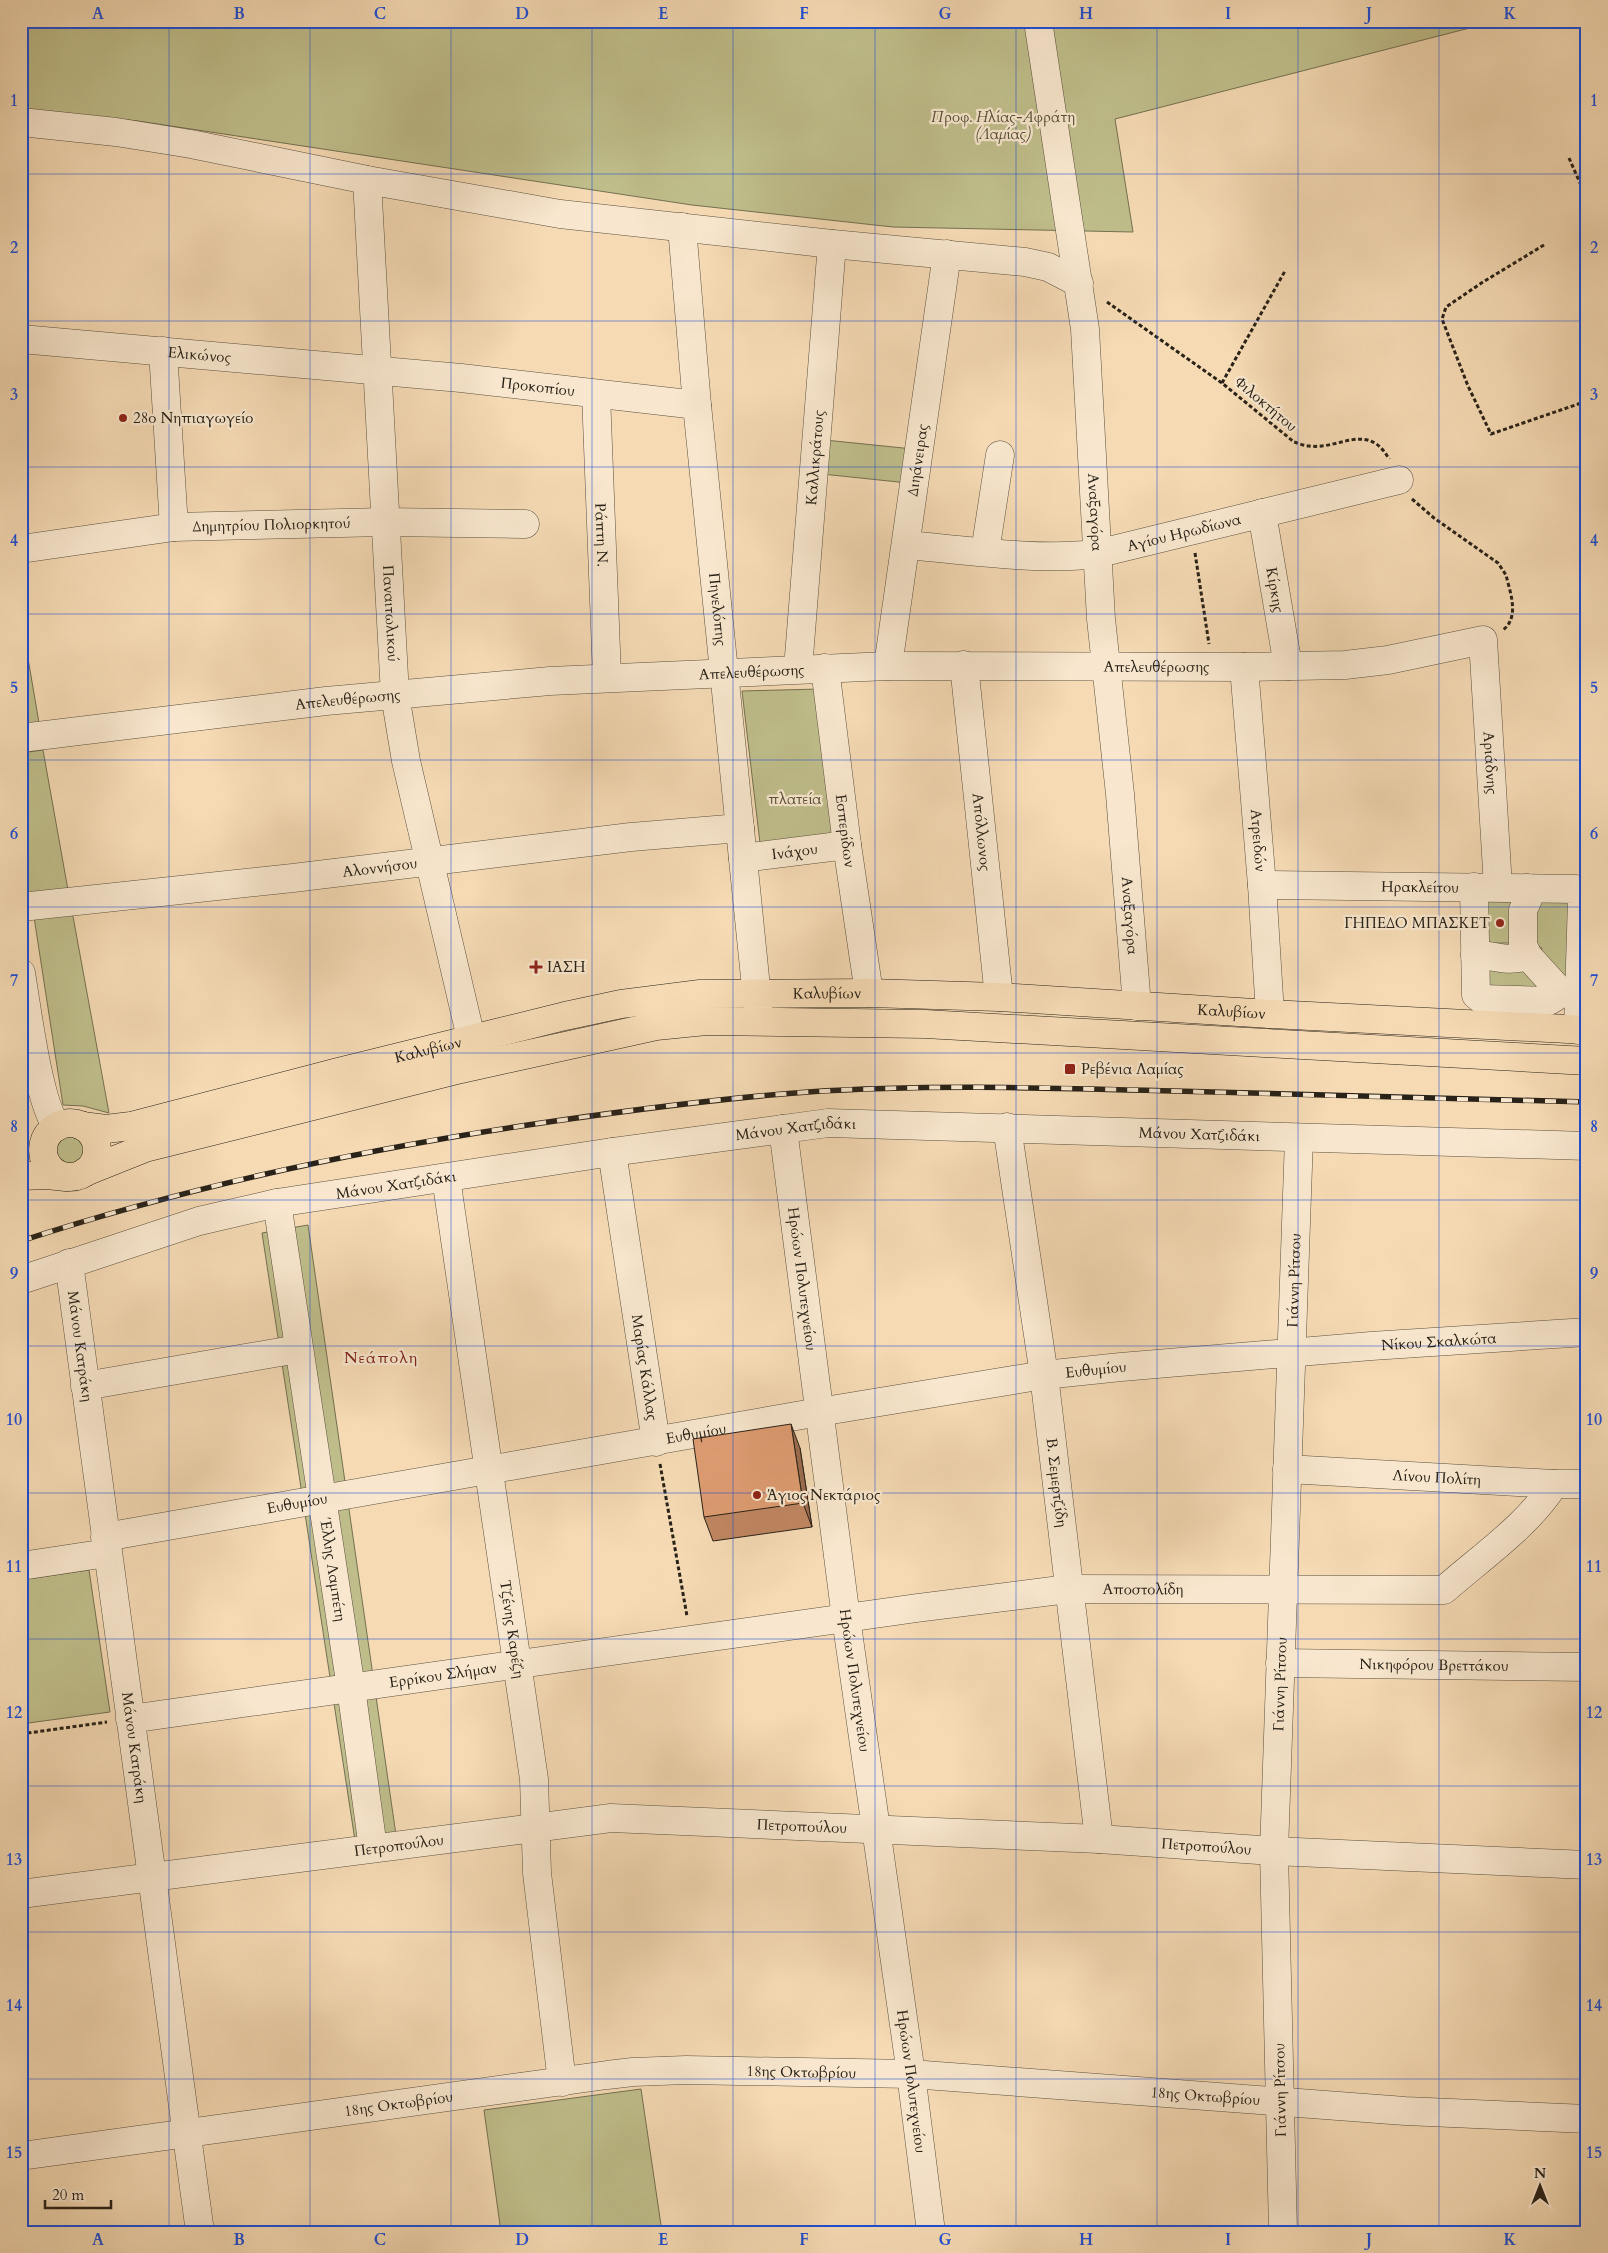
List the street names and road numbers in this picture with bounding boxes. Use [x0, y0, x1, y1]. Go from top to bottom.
street label: Ελικώνος [167, 342, 232, 368]
street label: Φιλοκτήτου [1230, 372, 1302, 436]
street label: Προκοπίου [500, 373, 576, 401]
street label: Καλλικράτους [801, 409, 829, 506]
street label: Διηάνειρας [902, 422, 933, 498]
street label: Αναξαγόρα [1083, 473, 1107, 552]
street label: Ράπτη Ν. [590, 503, 613, 567]
street label: Αγίου Ηρωδίωνα [1125, 509, 1243, 556]
street label: Δημητρίου Πολιορκητού [192, 513, 351, 537]
street label: Παναιτωλικού [378, 565, 403, 662]
street label: Κίρκης [1261, 566, 1289, 615]
street label: Πηνελόπης [704, 572, 731, 648]
street label: Απελευθέρωσης [1104, 657, 1210, 677]
street label: Απελευθέρωσης [698, 660, 806, 684]
street label: Απελευθέρωσης [294, 684, 402, 715]
street label: Αριάδνης [1479, 731, 1502, 796]
street label: Απόλλωνος [968, 792, 996, 873]
street label: Εσπερίδων [831, 793, 860, 869]
street label: Ατρειδών [1246, 808, 1271, 872]
street label: Ινάχου [770, 839, 819, 864]
street label: Αλοννήσου [341, 853, 419, 882]
street label: Αναξαγόρα [1117, 876, 1143, 955]
street label: Ηρακλείτου [1381, 877, 1459, 898]
street label: Καλυβίων [793, 983, 861, 1003]
street label: Καλυβίων [1197, 999, 1266, 1024]
street label: Καλυβίων [392, 1032, 464, 1068]
street label: Μάνου Χατζιδάκι [734, 1113, 857, 1145]
street label: Μάνου Χατζιδάκι [1138, 1122, 1261, 1146]
street label: Μάνου Χατζιδάκι [334, 1166, 458, 1204]
street label: Ηρώων Πολυτεχνείου [783, 1206, 821, 1352]
street label: Γιάννη Ρίτσου [1282, 1233, 1306, 1328]
street label: Μάνου Κατράκη [63, 1290, 98, 1403]
street label: Μαρίας Κάλλας [627, 1313, 663, 1423]
street label: Νίκου Σκαλκώτα [1380, 1328, 1497, 1355]
street label: Ευθυμίου [1064, 1357, 1127, 1383]
street label: Ευθυμίου [664, 1418, 728, 1449]
street label: Β. Σεμερτζίδη [1042, 1437, 1072, 1528]
street label: Λίνου Πολίτη [1392, 1465, 1481, 1490]
street label: Ευθυμίου [265, 1488, 329, 1519]
street label: Έλλης Λαμπέτη [315, 1516, 351, 1623]
street label: Τζένης Καρέζη [495, 1579, 529, 1680]
street label: Αποστολίδη [1103, 1579, 1183, 1599]
street label: Ηρώων Πολυτεχνείου [835, 1608, 875, 1753]
street label: Γιάννη Ρίτσου [1268, 1637, 1292, 1732]
street label: Νικηφόρου Βρεττάκου [1359, 1654, 1509, 1676]
street label: Ερρίκου Σλήμαν [388, 1657, 498, 1692]
street label: Μάνου Κατράκη [117, 1691, 152, 1804]
street label: Πετροπούλου [756, 1814, 848, 1838]
street label: Πετροπούλου [353, 1830, 445, 1861]
street label: Πετροπούλου [1161, 1833, 1252, 1859]
street label: Ηρώων Πολυτεχνείου [892, 2008, 931, 2154]
street label: Γιάννη Ρίτσου [1269, 2043, 1291, 2137]
street label: 18ης Οκτωβρίου [746, 2061, 856, 2083]
street label: 18ης Οκτωβρίου [1150, 2082, 1261, 2110]
street label: 18ης Οκτωβρίου [343, 2086, 454, 2121]

